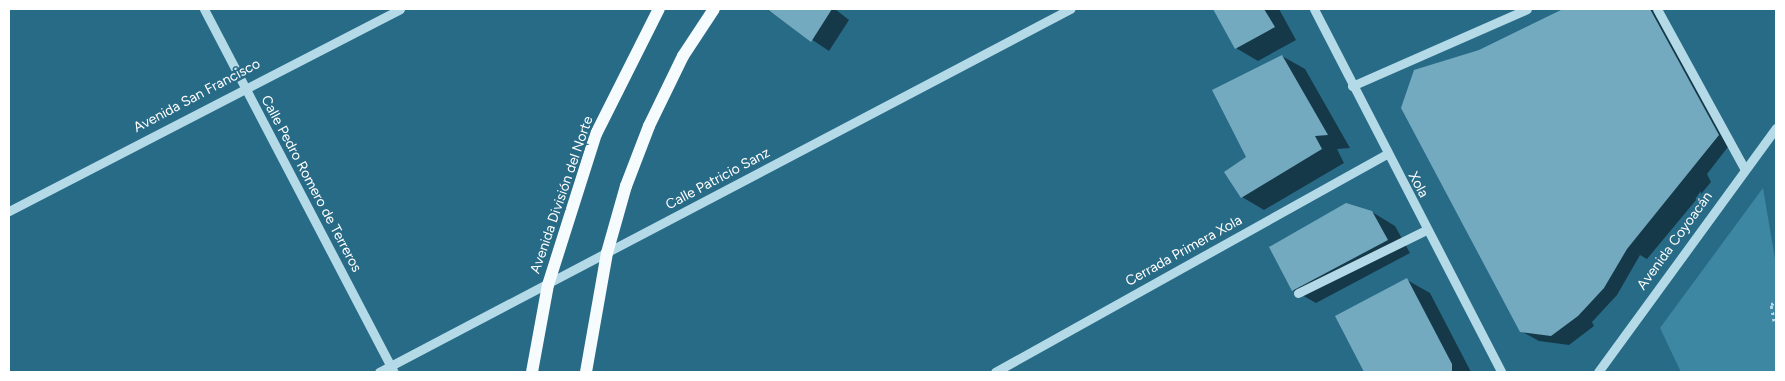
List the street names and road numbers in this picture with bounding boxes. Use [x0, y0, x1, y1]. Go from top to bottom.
street label: Avenida San Francisco [131, 55, 263, 137]
street label: Calle Pedro Romero de Terreros [257, 93, 365, 275]
street label: Avenida División del Norte [527, 114, 597, 276]
street label: Calle Patricio Sanz [663, 144, 773, 214]
street label: Xola [1404, 169, 1432, 201]
street label: Avenida Coyoacán [1634, 189, 1716, 293]
street label: Cerrada Primera Xola [1123, 212, 1245, 290]

